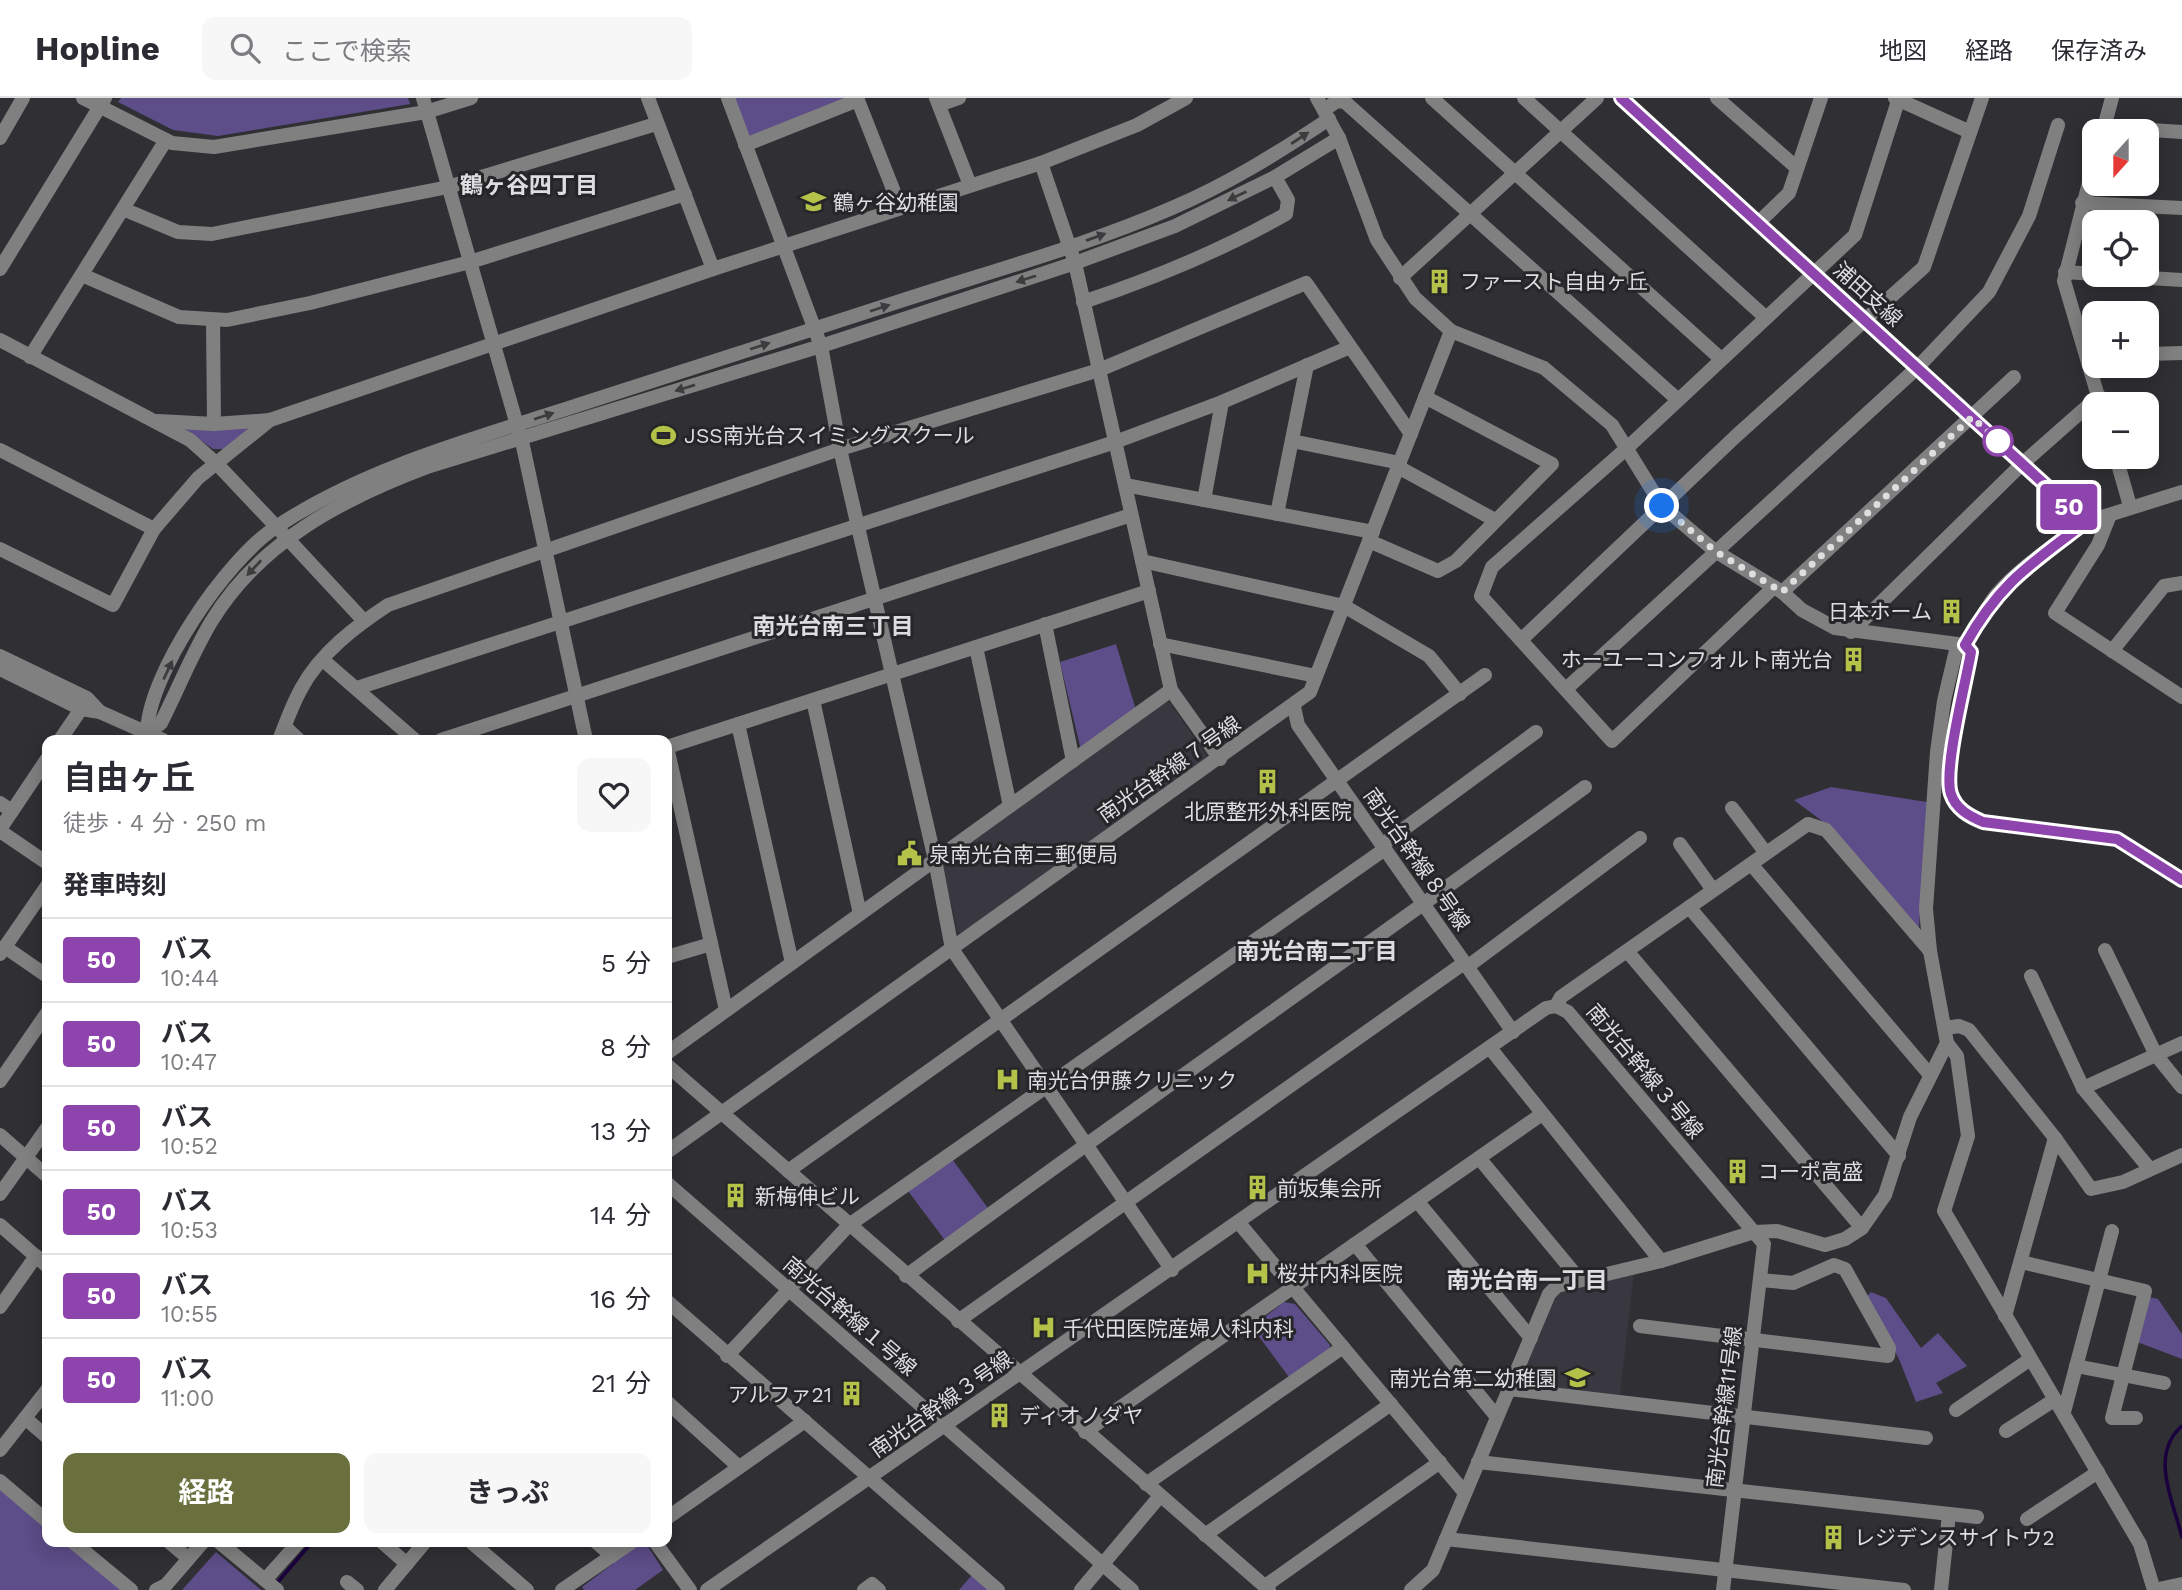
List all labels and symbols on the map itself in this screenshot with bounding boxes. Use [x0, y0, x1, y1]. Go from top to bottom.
north arrow [2082, 119, 2160, 196]
one-way arrow [1290, 132, 1310, 145]
district label: 鶴ヶ谷四丁目 [460, 172, 598, 199]
school or university icon: 鶴ヶ谷幼稚園 [799, 188, 827, 216]
place label: 鶴ヶ谷幼稚園 [833, 190, 959, 215]
one-way arrow [1227, 190, 1247, 201]
one-way arrow [1085, 231, 1106, 242]
street label: 浦田支線 [1828, 257, 1908, 331]
building icon: ファースト自由ヶ丘 [1426, 267, 1454, 295]
place label: ファースト自由ヶ丘 [1460, 269, 1648, 294]
one-way arrow [1015, 274, 1036, 285]
one-way arrow [869, 302, 890, 313]
one-way arrow [750, 341, 771, 351]
one-way arrow [675, 383, 696, 393]
one-way arrow [533, 410, 554, 421]
sports icon: JSS南光台スイミングスクール [650, 421, 678, 449]
place label: JSS南光台スイミングスクール [684, 423, 975, 448]
unlabelled marker [1983, 426, 2013, 456]
line badge: 50 [2038, 484, 2100, 530]
your location [1644, 488, 1679, 523]
one-way arrow [247, 559, 263, 576]
building icon: 日本ホーム [1938, 597, 1966, 625]
place label: 日本ホーム [1828, 599, 1932, 624]
district label: 南光台南三丁目 [753, 613, 914, 640]
building icon: ホーユーコンフォルト南光台 [1839, 645, 1867, 673]
place label: ホーユーコンフォルト南光台 [1561, 647, 1833, 672]
one-way arrow [162, 660, 174, 680]
street label: 南光台幹線７号線 [1093, 711, 1245, 827]
building icon: 北原整形外科医院 [1254, 768, 1282, 796]
street label: 南光台幹線８号線 [1359, 783, 1475, 935]
place label: 北原整形外科医院 [1184, 799, 1352, 824]
public building icon: 泉南光台南三郵便局 [895, 840, 923, 868]
place label: 泉南光台南三郵便局 [929, 842, 1118, 867]
district label: 南光台南二丁目 [1237, 938, 1398, 965]
street label: 南光台幹線３号線 [1581, 999, 1709, 1143]
hospital icon: 南光台伊藤クリニック [993, 1066, 1021, 1094]
place label: 南光台伊藤クリニック [1027, 1068, 1237, 1093]
building icon: コーポ高盛 [1724, 1157, 1752, 1185]
place label: コーポ高盛 [1758, 1159, 1863, 1184]
building icon: 前坂集会所 [1243, 1174, 1271, 1202]
place label: 前坂集会所 [1277, 1176, 1382, 1201]
building icon: 新梅伸ビル [721, 1182, 749, 1210]
place label: 新梅伸ビル [755, 1184, 860, 1209]
street label: 南光台幹線１号線 [778, 1251, 922, 1381]
hospital icon: 桜井内科医院 [1243, 1259, 1271, 1287]
place label: 桜井内科医院 [1277, 1261, 1403, 1286]
district label: 南光台南一丁目 [1447, 1267, 1608, 1294]
hospital icon: 千代田医院産婦人科内科 [1029, 1314, 1057, 1342]
place label: 千代田医院産婦人科内科 [1063, 1316, 1294, 1341]
street label: 南光台幹線11号線 [1702, 1324, 1746, 1490]
street label: 南光台幹線３号線 [865, 1346, 1017, 1462]
school or university icon: 南光台第二幼稚園 [1563, 1364, 1591, 1392]
place label: 南光台第二幼稚園 [1389, 1366, 1557, 1391]
building icon: アルファ21 [838, 1380, 866, 1408]
place label: アルファ21 [728, 1382, 832, 1407]
building icon: ディオノダヤ [985, 1401, 1013, 1429]
place label: ディオノダヤ [1019, 1403, 1144, 1428]
building icon: レジデンスサイトウ2 [1820, 1523, 1848, 1551]
place label: レジデンスサイトウ2 [1854, 1525, 2055, 1550]

